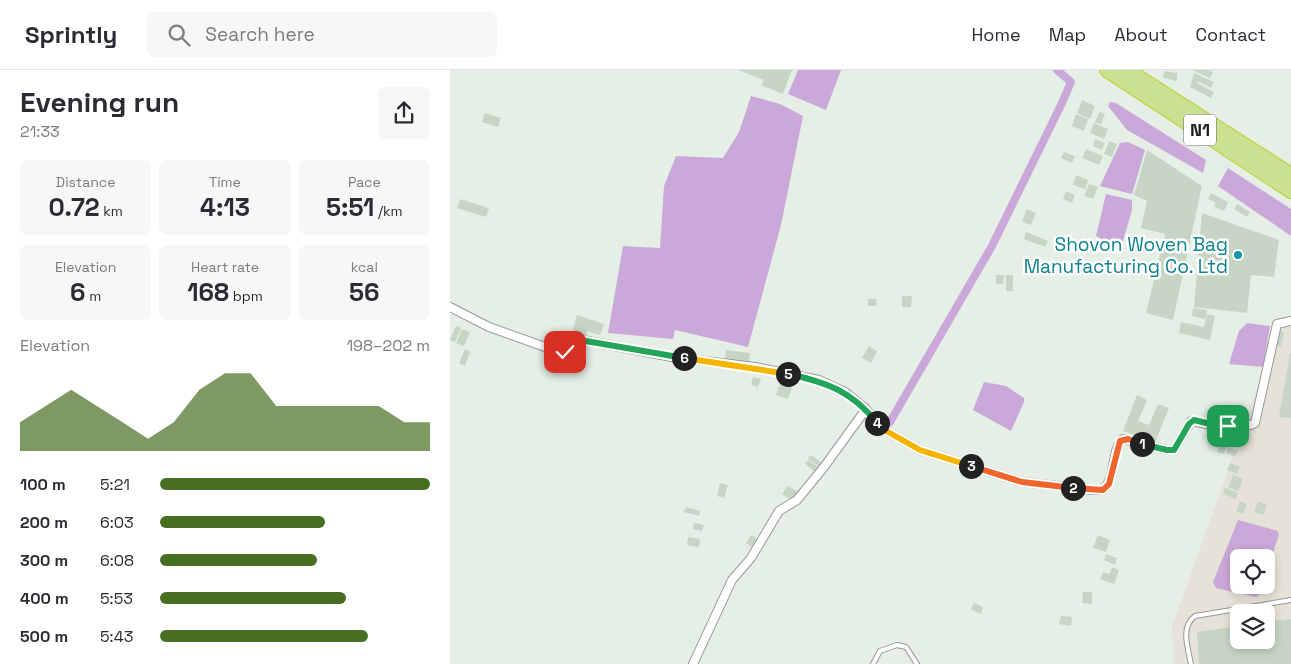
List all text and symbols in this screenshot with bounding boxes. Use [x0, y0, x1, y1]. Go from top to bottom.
search box [147, 12, 497, 57]
text: Sprintly [25, 19, 117, 50]
icon: search [165, 21, 193, 49]
text: Search here [205, 22, 315, 47]
text: Home [972, 23, 1021, 46]
text: Map [1049, 23, 1086, 46]
text: About [1114, 23, 1168, 46]
text: Contact [1196, 23, 1266, 46]
text: Evening run [20, 84, 179, 120]
button: share [378, 87, 430, 139]
road number: N1 [1184, 114, 1216, 146]
text: 21:33 [20, 121, 60, 142]
text: Distance [56, 173, 115, 191]
text: Time [209, 173, 241, 191]
text: Pace [348, 173, 381, 191]
text: 0.72 [49, 191, 100, 223]
text: 4:13 [200, 191, 250, 223]
text: 5:51 [326, 191, 374, 223]
text: km [100, 202, 123, 220]
text: /km [374, 202, 403, 220]
place label: Shovon Woven Bag Manufacturing Co. Ltd [1024, 232, 1228, 279]
marker: Shovon Woven Bag Manufacturing Co. Ltd [1232, 249, 1244, 261]
text: Elevation [55, 258, 116, 276]
text: Heart rate [191, 258, 259, 276]
text: kcal [351, 258, 378, 276]
text: 6 [70, 276, 86, 308]
text: 168 [187, 276, 229, 308]
text: 56 [349, 276, 380, 308]
text: m [86, 287, 101, 305]
text: bpm [229, 287, 263, 305]
pin [544, 331, 586, 373]
text: Elevation [20, 335, 90, 356]
text: 198–202 m [346, 335, 430, 356]
icon: check [551, 338, 579, 366]
pin: 6 [672, 346, 696, 370]
text: 6 [680, 349, 689, 367]
pin: 5 [776, 362, 800, 386]
text: 5 [784, 365, 793, 383]
pin [1207, 405, 1249, 447]
pin: 4 [864, 410, 890, 436]
icon: arrive [1214, 412, 1242, 440]
text: 4 [873, 414, 882, 432]
pin: 1 [1130, 432, 1154, 456]
text: 1 [1139, 435, 1146, 453]
pin: 3 [958, 454, 984, 478]
text: 3 [967, 457, 976, 475]
text: 100 m [20, 474, 66, 495]
text: 5:21 [100, 474, 130, 495]
pin: 2 [1060, 476, 1086, 500]
text: 2 [1069, 479, 1078, 497]
text: 200 m [20, 512, 68, 533]
text: 6:03 [100, 512, 134, 533]
map controls [1230, 549, 1275, 649]
button: locate [1230, 549, 1275, 594]
text: 300 m [20, 550, 68, 571]
text: 6:08 [100, 550, 134, 571]
text: 400 m [20, 588, 69, 609]
text: 5:53 [100, 588, 133, 609]
button: layers [1230, 604, 1275, 649]
text: 500 m [20, 626, 68, 647]
text: 5:43 [100, 626, 133, 647]

